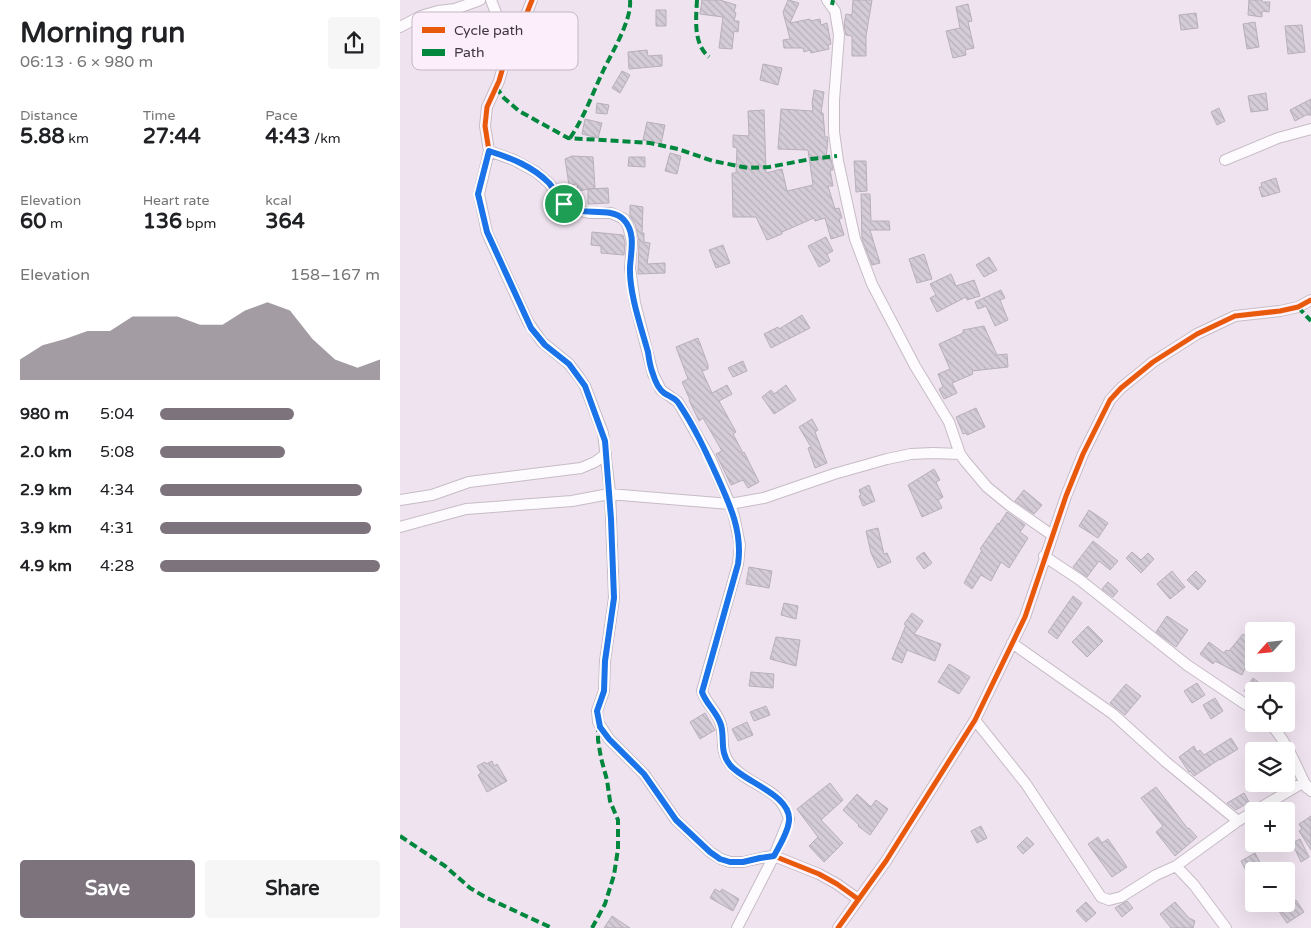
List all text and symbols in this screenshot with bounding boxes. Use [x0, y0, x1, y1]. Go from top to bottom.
legend [412, 12, 578, 70]
text: Morning run [20, 16, 185, 50]
button: share [328, 17, 380, 69]
text: Cycle path [454, 22, 523, 39]
text: Path [454, 44, 485, 61]
text: 06:13 · 6 × 980 m [20, 52, 153, 72]
text: Distance [20, 107, 78, 124]
text: Time [143, 107, 175, 124]
text: Pace [265, 107, 298, 124]
text: 5.88 [20, 124, 65, 149]
text: 27:44 [143, 124, 201, 149]
text: 4:43 [265, 124, 310, 149]
text: km [65, 130, 89, 147]
text: /km [310, 130, 341, 147]
pin [543, 183, 585, 225]
icon: arrive [550, 190, 578, 218]
text: Elevation [20, 192, 81, 209]
text: Heart rate [143, 192, 209, 209]
text: kcal [265, 192, 292, 209]
text: 60 [20, 209, 46, 234]
text: 136 [143, 209, 182, 234]
text: 364 [265, 209, 305, 234]
text: m [46, 215, 63, 232]
text: bpm [182, 215, 216, 232]
text: Elevation [20, 265, 90, 285]
text: 158–167 m [290, 265, 380, 285]
text: 980 m [20, 404, 69, 424]
text: 5:04 [100, 404, 134, 424]
text: 2.0 km [20, 442, 72, 462]
text: 5:08 [100, 442, 134, 462]
text: 2.9 km [20, 480, 72, 500]
text: 4:34 [100, 480, 134, 500]
text: 3.9 km [20, 518, 72, 538]
text: 4:31 [100, 518, 134, 538]
text: 4.9 km [20, 556, 72, 576]
text: 4:28 [100, 556, 134, 576]
north arrow [1245, 622, 1295, 672]
map controls [1245, 622, 1295, 912]
button: locate [1245, 682, 1295, 732]
button: layers [1245, 742, 1295, 792]
button: + [1245, 802, 1295, 852]
button: Save [20, 860, 195, 918]
button: Share [205, 860, 380, 918]
button: − [1245, 862, 1295, 912]

